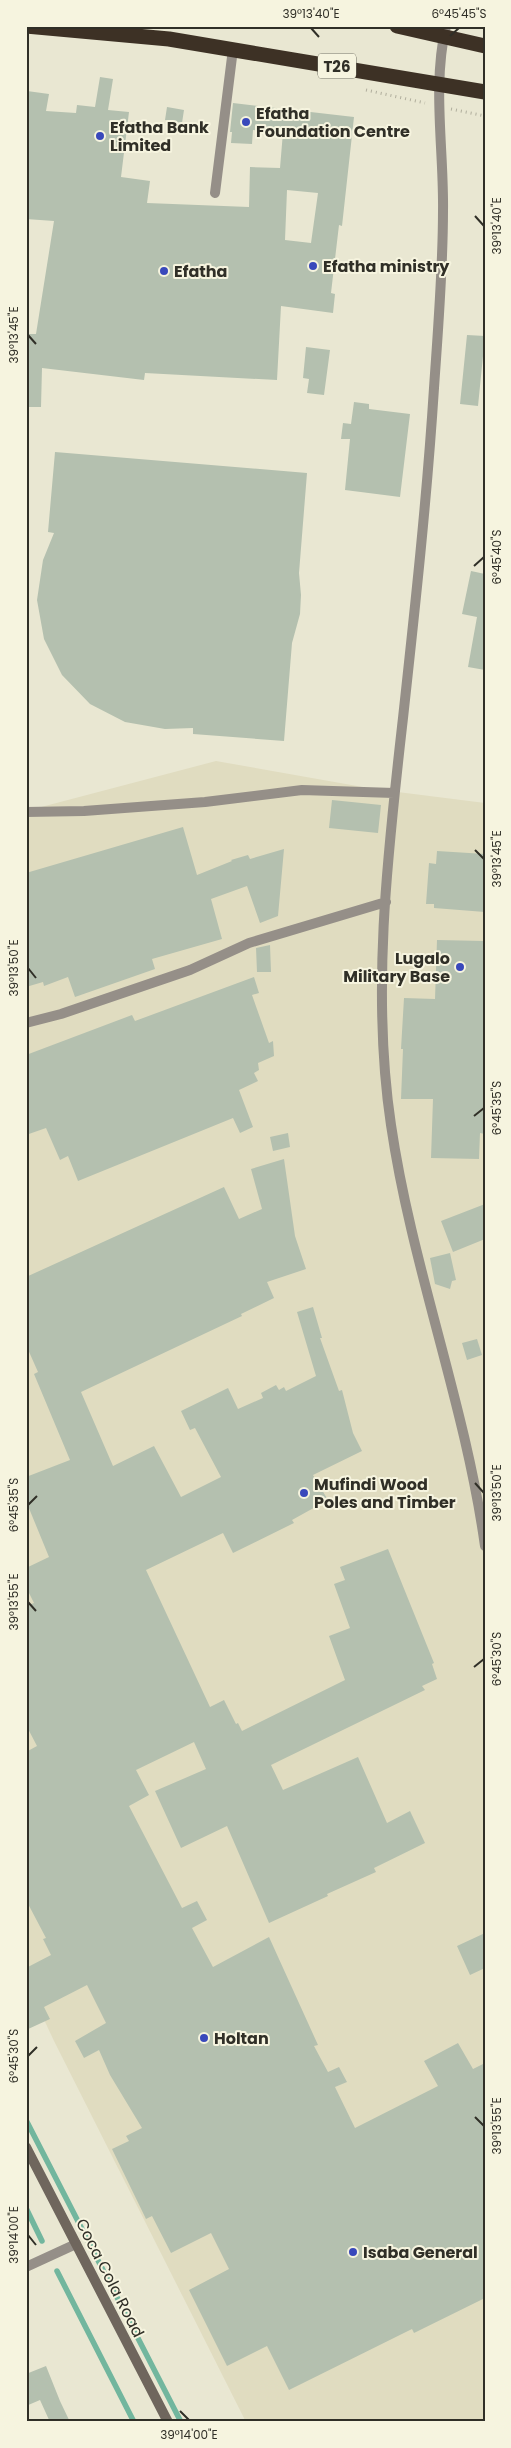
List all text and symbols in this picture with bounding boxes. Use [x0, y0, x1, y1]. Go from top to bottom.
text: 39°13'40"E [282, 5, 340, 22]
text: 6°45'45"S [431, 5, 487, 22]
road number: T26 [318, 54, 356, 78]
place label: Efatha Foundation Centre [256, 102, 410, 143]
place label: Efatha Bank Limited [110, 116, 209, 157]
marker: Efatha Foundation Centre [240, 116, 252, 128]
marker: Efatha Bank Limited [94, 130, 106, 142]
text: 39°13'40"E [488, 197, 505, 255]
place label: Efatha ministry [323, 255, 450, 278]
place label: Efatha [174, 260, 227, 283]
marker: Efatha ministry [307, 260, 319, 272]
marker: Efatha [158, 265, 170, 277]
text: 39°13'45"E [5, 306, 22, 364]
text: 6°45'40"S [488, 529, 505, 585]
text: 39°13'45"E [488, 830, 505, 888]
text: 39°13'50"E [5, 939, 22, 997]
place label: Lugalo Military Base [343, 947, 450, 988]
marker: Lugalo Military Base [454, 961, 466, 973]
text: 6°45'35"S [488, 1081, 505, 1135]
text: 39°13'50"E [488, 1464, 505, 1522]
place label: Mufindi Wood Poles and Timber [314, 1473, 456, 1514]
text: 6°45'35"S [5, 1478, 22, 1532]
marker: Mufindi Wood Poles and Timber [298, 1487, 310, 1499]
text: 39°13'55"E [5, 1573, 22, 1631]
text: 6°45'30"S [488, 1632, 505, 1686]
place label: Holtan [214, 2027, 269, 2050]
text: 6°45'30"S [5, 2029, 22, 2083]
marker: Holtan [198, 2032, 210, 2044]
text: 39°13'55"E [488, 2097, 505, 2155]
text: 39°14'00"E [5, 2206, 22, 2264]
street label: Coca Cola Road [70, 2215, 150, 2341]
place label: Isaba General [363, 2241, 478, 2264]
marker: Isaba General [347, 2246, 359, 2258]
text: 39°14'00"E [160, 2426, 218, 2443]

